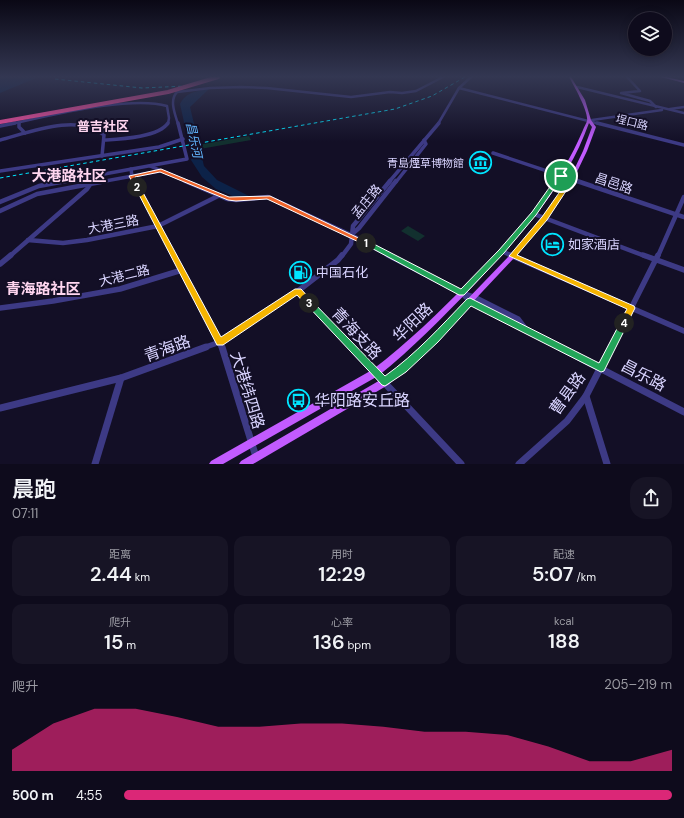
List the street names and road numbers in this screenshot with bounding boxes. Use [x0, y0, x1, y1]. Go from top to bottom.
street label: 埕口路 [614, 111, 650, 133]
street label: 昌邑路 [593, 169, 635, 198]
street label: 孟庄路 [348, 181, 385, 222]
street label: 大港三路 [86, 211, 140, 238]
street label: 大港二路 [97, 261, 151, 290]
street label: 华阳路 [388, 298, 437, 347]
street label: 青海支路 [327, 303, 386, 364]
street label: 青海路 [141, 330, 193, 367]
street label: 大港纬四路 [226, 349, 269, 431]
street label: 昌乐路 [618, 355, 670, 396]
street label: 曹县路 [545, 368, 590, 419]

